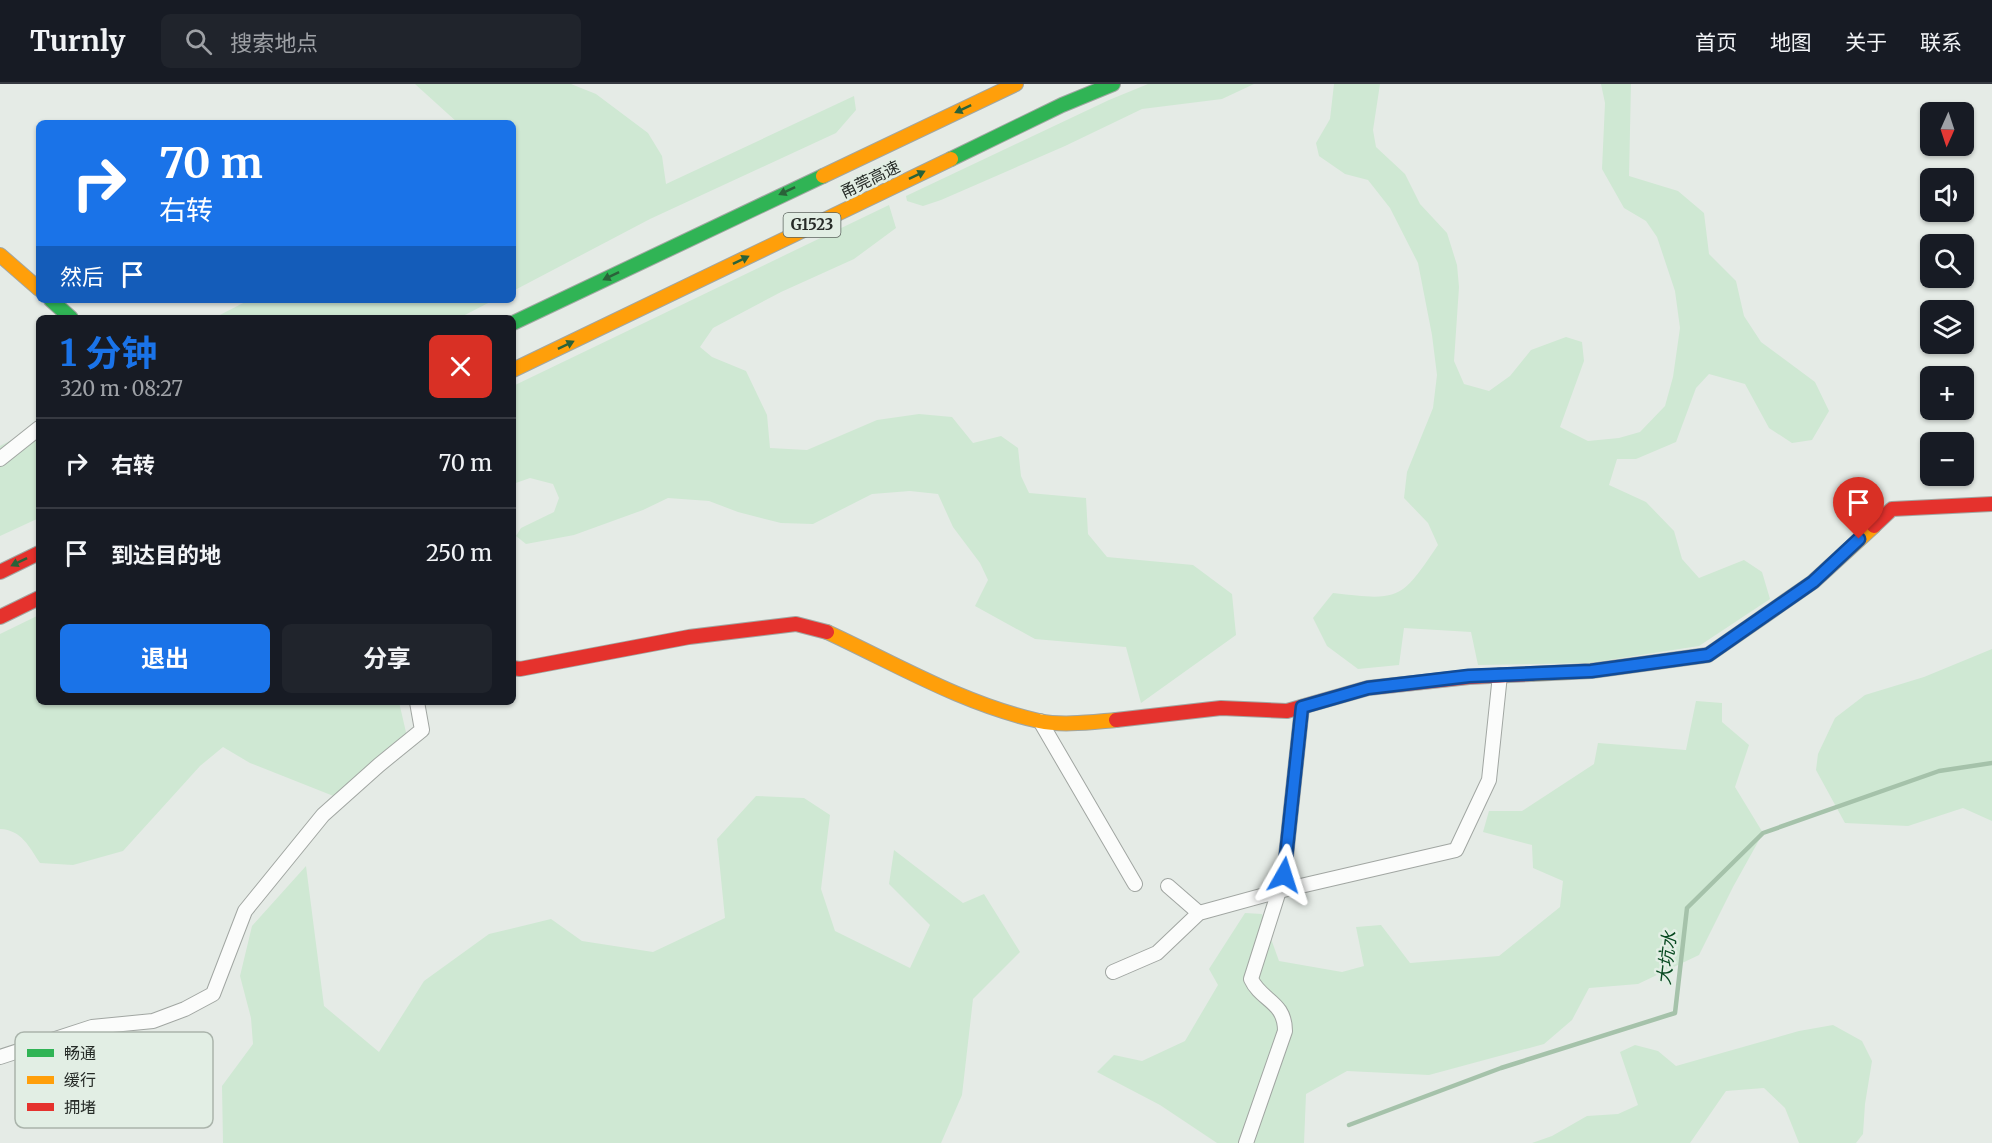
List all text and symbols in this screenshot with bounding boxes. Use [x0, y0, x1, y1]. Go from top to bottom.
search box [161, 14, 581, 68]
text: Turnly [30, 23, 125, 59]
icon: search [182, 25, 215, 58]
text: 搜索地点 [230, 29, 318, 57]
text: 首页 [1695, 29, 1737, 56]
text: 地图 [1770, 29, 1812, 56]
text: 关于 [1845, 29, 1887, 56]
text: 联系 [1920, 29, 1962, 56]
north arrow [1920, 102, 1974, 156]
map controls [1920, 102, 1974, 486]
one-way arrow [955, 104, 972, 113]
text: 70 m [159, 137, 263, 189]
icon: right [60, 144, 138, 222]
street label: 甬莞高速 [837, 156, 903, 202]
button: sound [1920, 168, 1974, 222]
one-way arrow [908, 170, 925, 179]
one-way arrow [778, 187, 795, 196]
text: 右转 [159, 193, 213, 227]
road number: G1523 [784, 213, 840, 237]
button: search [1920, 234, 1974, 288]
one-way arrow [733, 255, 750, 264]
icon: arrive [116, 258, 149, 291]
text: 然后 [60, 263, 104, 291]
one-way arrow [602, 271, 619, 280]
button: layers [1920, 300, 1974, 354]
text: 1 分钟 [60, 331, 157, 376]
button: close [429, 335, 492, 398]
one-way arrow [557, 340, 574, 349]
button: + [1920, 366, 1974, 420]
text: 320 m · 08:27 [60, 376, 183, 401]
button: − [1920, 432, 1974, 486]
icon: right [60, 447, 93, 480]
text: 70 m [439, 449, 492, 477]
text: 右转 [111, 451, 155, 479]
pin [1833, 477, 1884, 539]
icon: arrive [1842, 486, 1875, 519]
icon: arrive [60, 537, 93, 570]
text: 250 m [426, 539, 492, 567]
text: 到达目的地 [111, 541, 221, 569]
one-way arrow [11, 558, 28, 567]
button: 退出 [60, 624, 270, 693]
button: 分享 [282, 624, 492, 693]
position arrow [1252, 843, 1316, 907]
water label: 大坑水 [1652, 929, 1681, 986]
legend [15, 1032, 213, 1128]
text: 畅通 [64, 1043, 96, 1063]
text: 缓行 [64, 1070, 96, 1090]
text: 拥堵 [64, 1097, 96, 1117]

